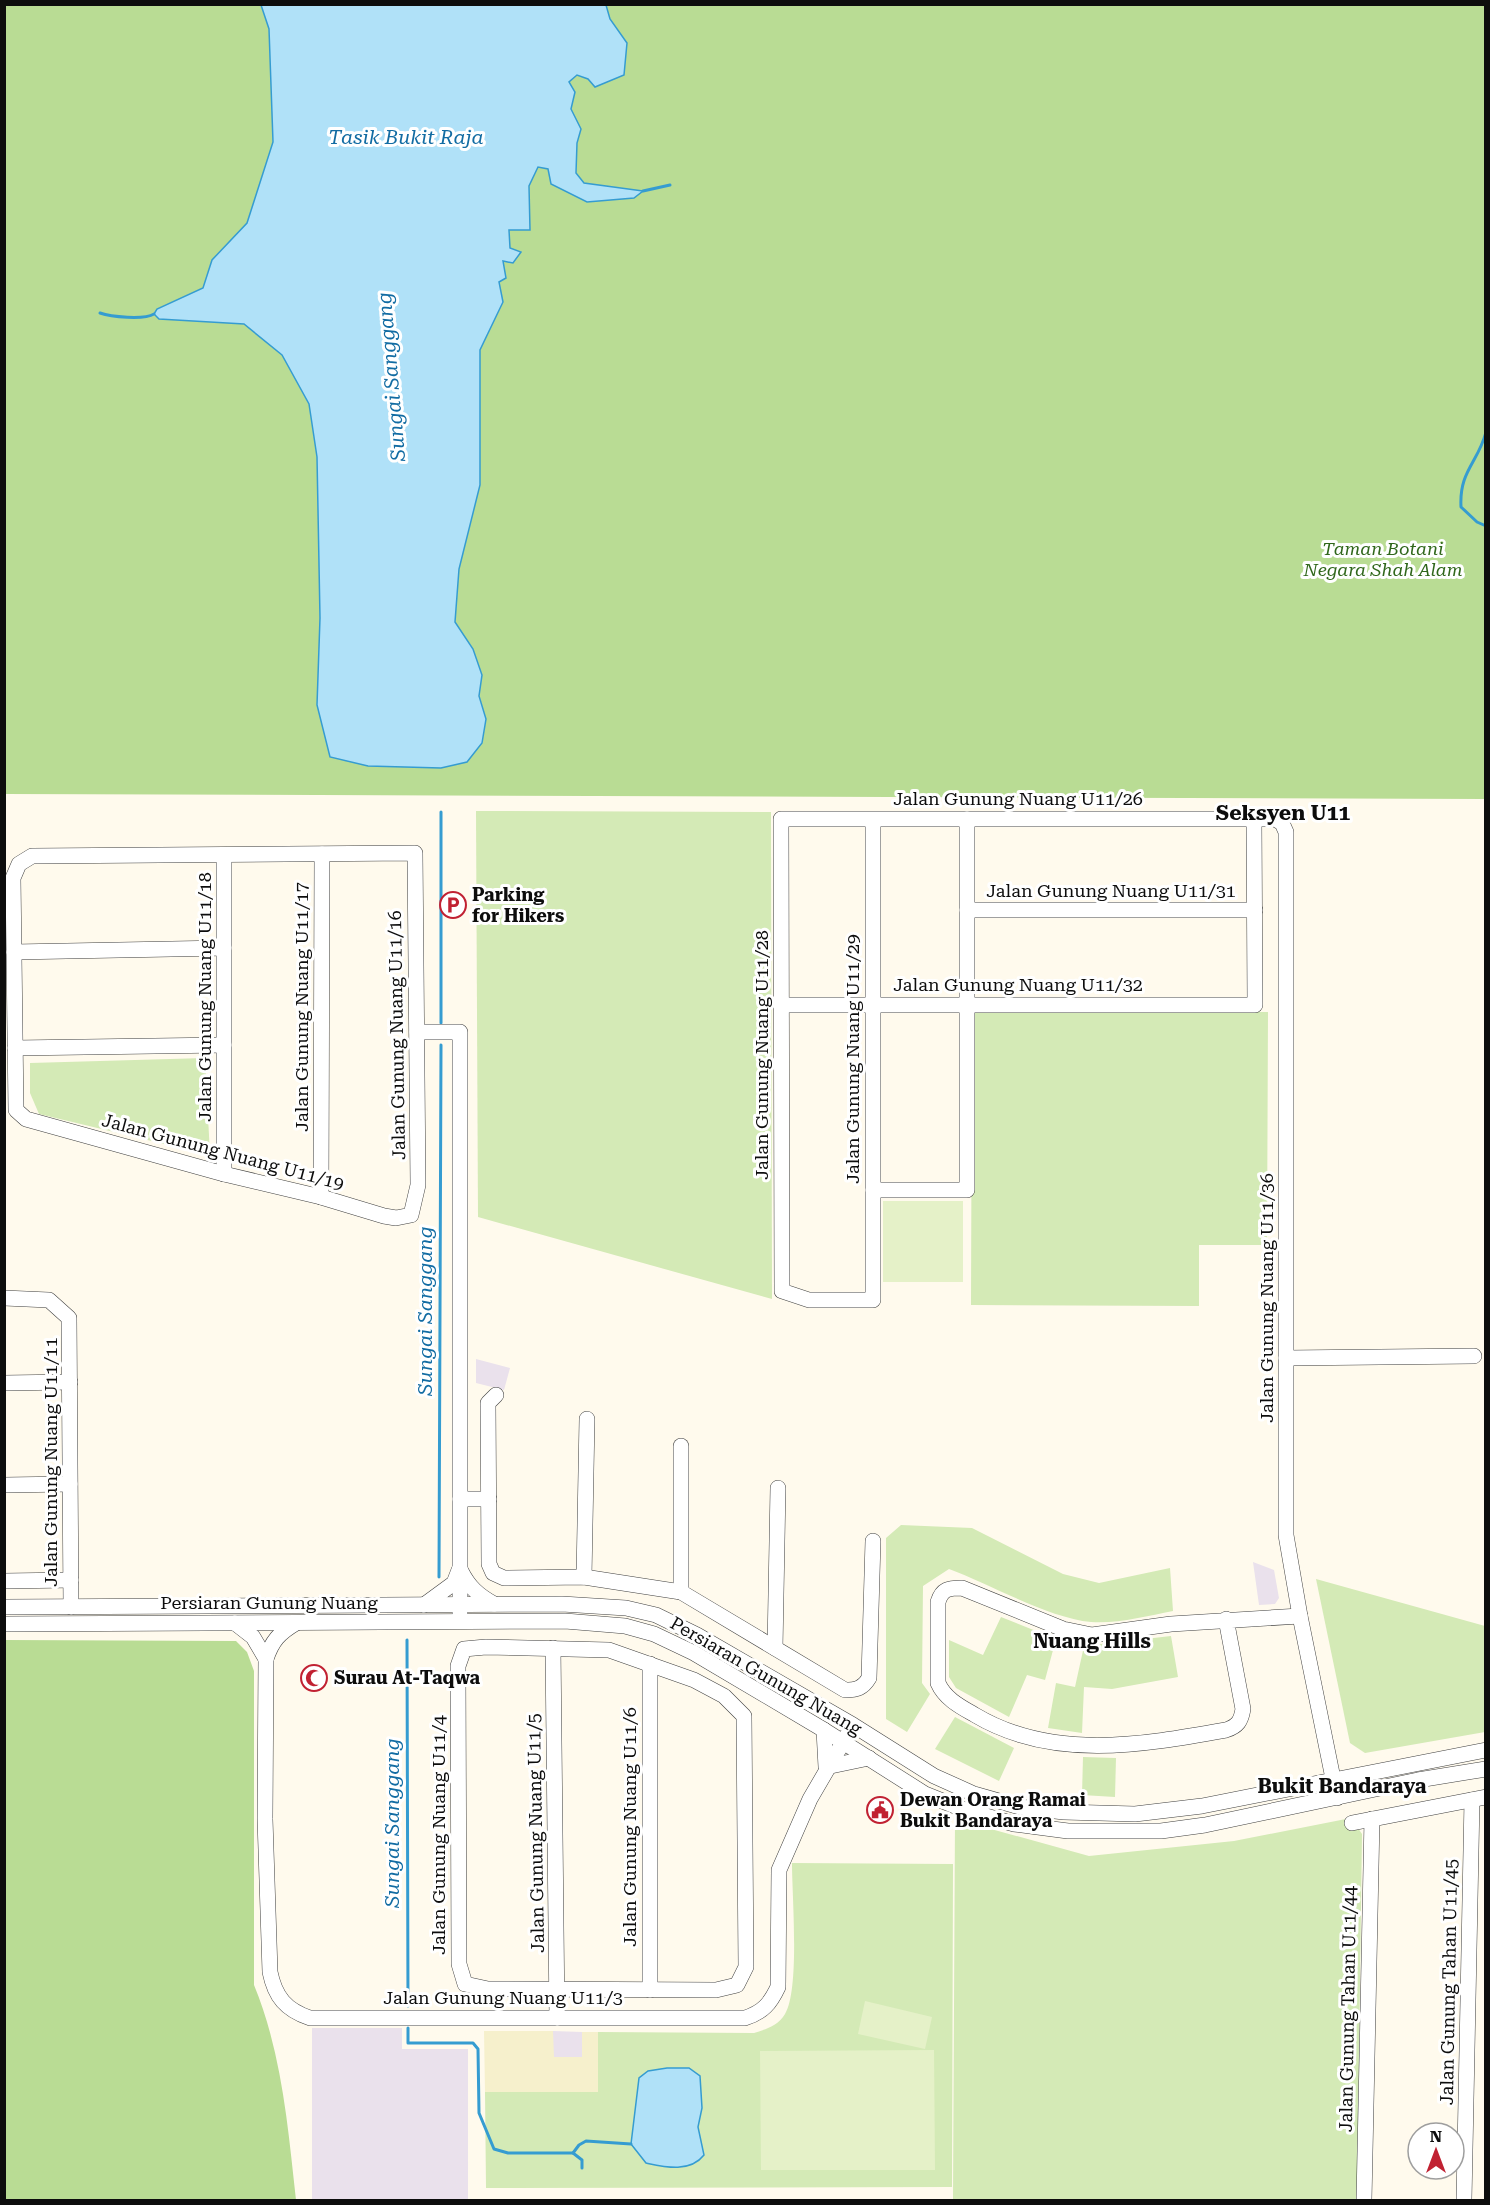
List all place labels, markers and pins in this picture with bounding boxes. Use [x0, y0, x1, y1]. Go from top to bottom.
place label: Parking for Hikers [472, 884, 564, 926]
parking icon: Parking for Hikers [438, 890, 468, 920]
mosque icon: Surau At-Taqwa [299, 1663, 329, 1693]
place label: Surau At-Taqwa [334, 1667, 481, 1688]
place label: Dewan Orang Ramai Bukit Bandaraya [900, 1789, 1086, 1831]
public building icon: Dewan Orang Ramai Bukit Bandaraya [865, 1795, 895, 1825]

